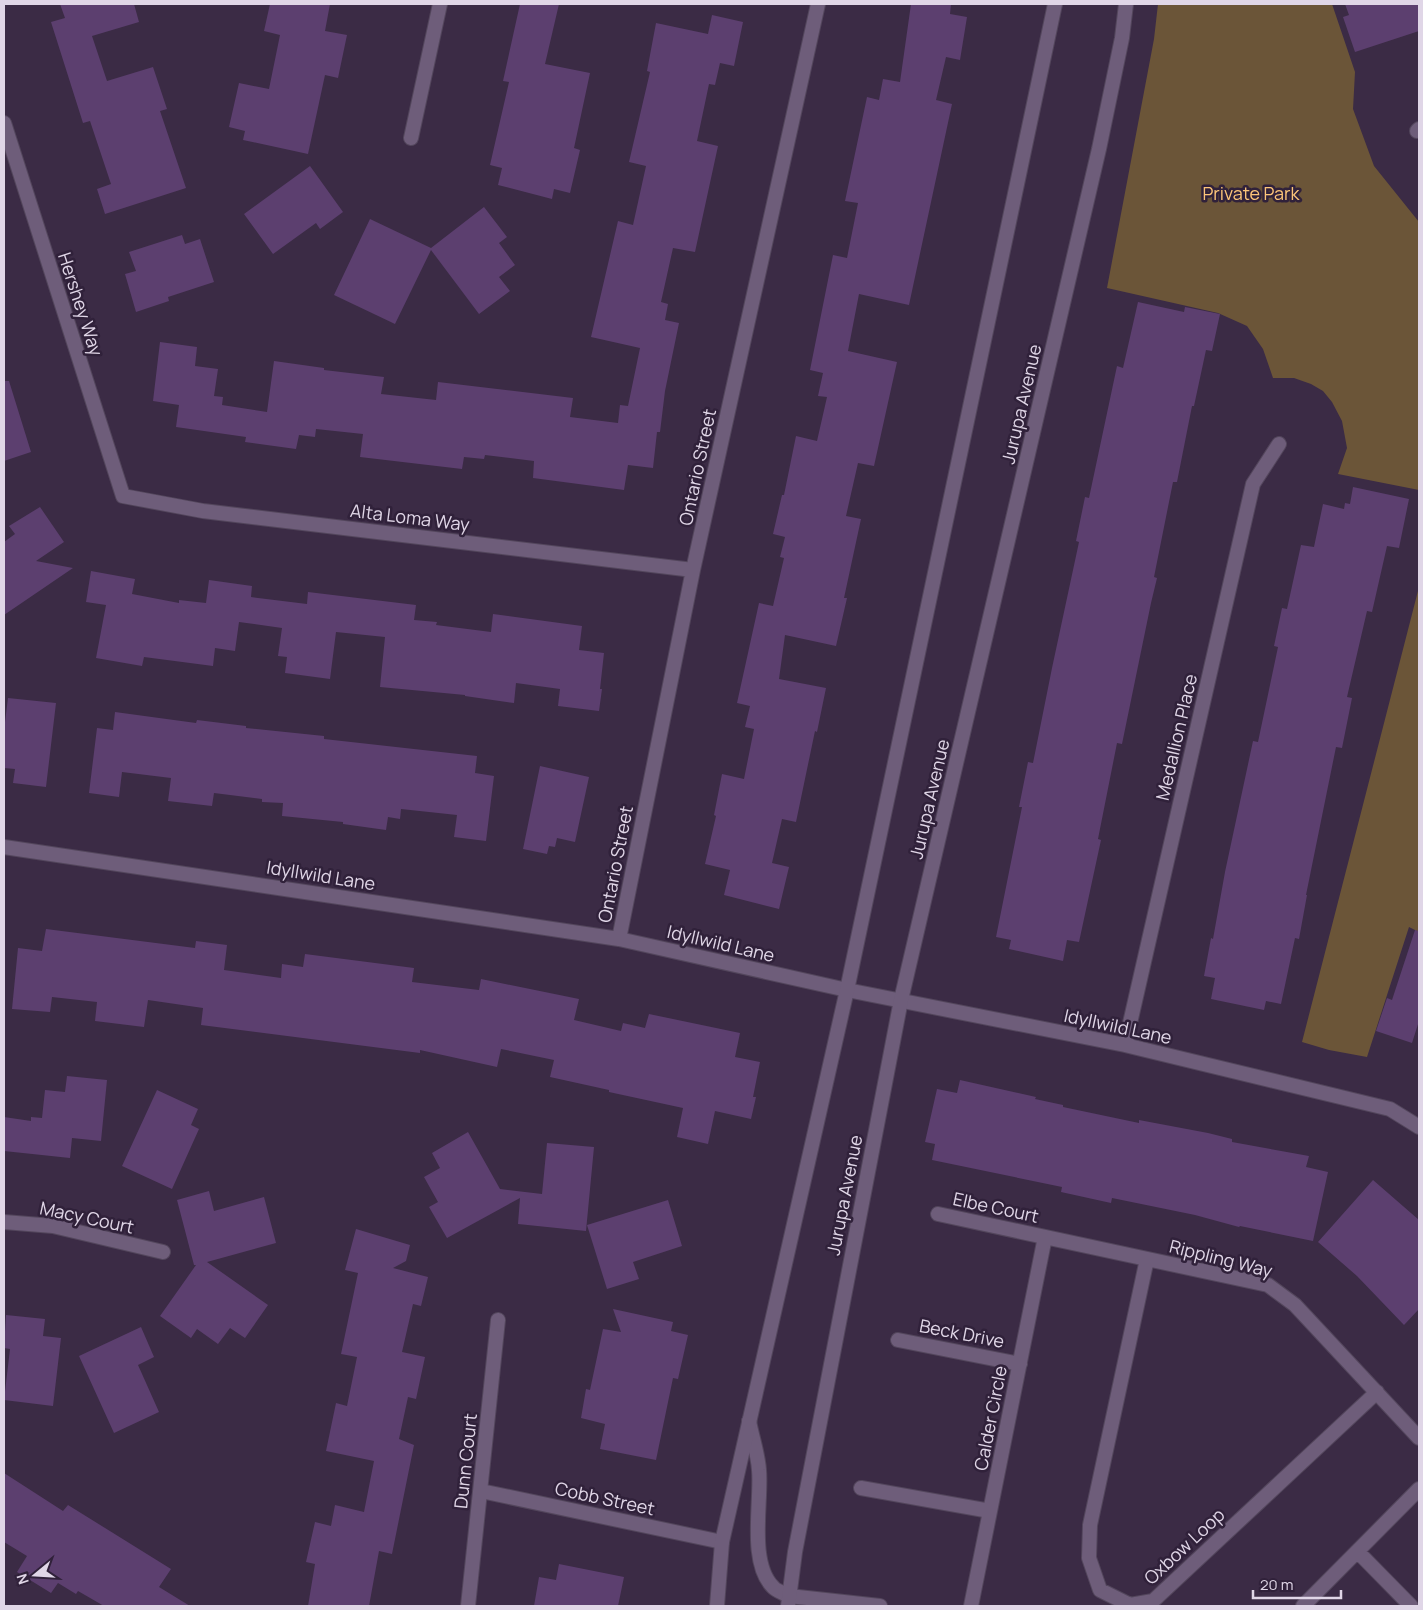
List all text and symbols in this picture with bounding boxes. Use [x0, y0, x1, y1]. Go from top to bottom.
park label: Private Park [1202, 181, 1301, 205]
street label: Hershey Way [53, 249, 109, 359]
street label: Jurupa Avenue [996, 342, 1046, 466]
street label: Ontario Street [673, 406, 721, 528]
street label: Alta Loma Way [349, 498, 472, 536]
street label: Medallion Place [1150, 671, 1202, 803]
street label: Jurupa Avenue [904, 737, 954, 861]
street label: Ontario Street [592, 803, 638, 925]
street label: Idyllwild Lane [265, 855, 377, 895]
street label: Idyllwild Lane [665, 919, 777, 967]
street label: Idyllwild Lane [1062, 1003, 1174, 1049]
street label: Jurupa Avenue [821, 1133, 867, 1257]
street label: Elbe Court [951, 1186, 1041, 1228]
street label: Macy Court [38, 1195, 136, 1239]
street label: Rippling Way [1167, 1234, 1275, 1282]
street label: Beck Drive [917, 1313, 1007, 1353]
street label: Calder Circle [968, 1364, 1012, 1472]
street label: Dunn Court [448, 1412, 482, 1510]
street label: Cobb Street [553, 1476, 657, 1520]
street label: Oxbow Loop [1139, 1503, 1229, 1589]
north arrow [10, 1550, 60, 1600]
scale bar [1253, 1568, 1340, 1600]
text: N [12, 1571, 33, 1587]
text: 20 m [1260, 1574, 1293, 1595]

